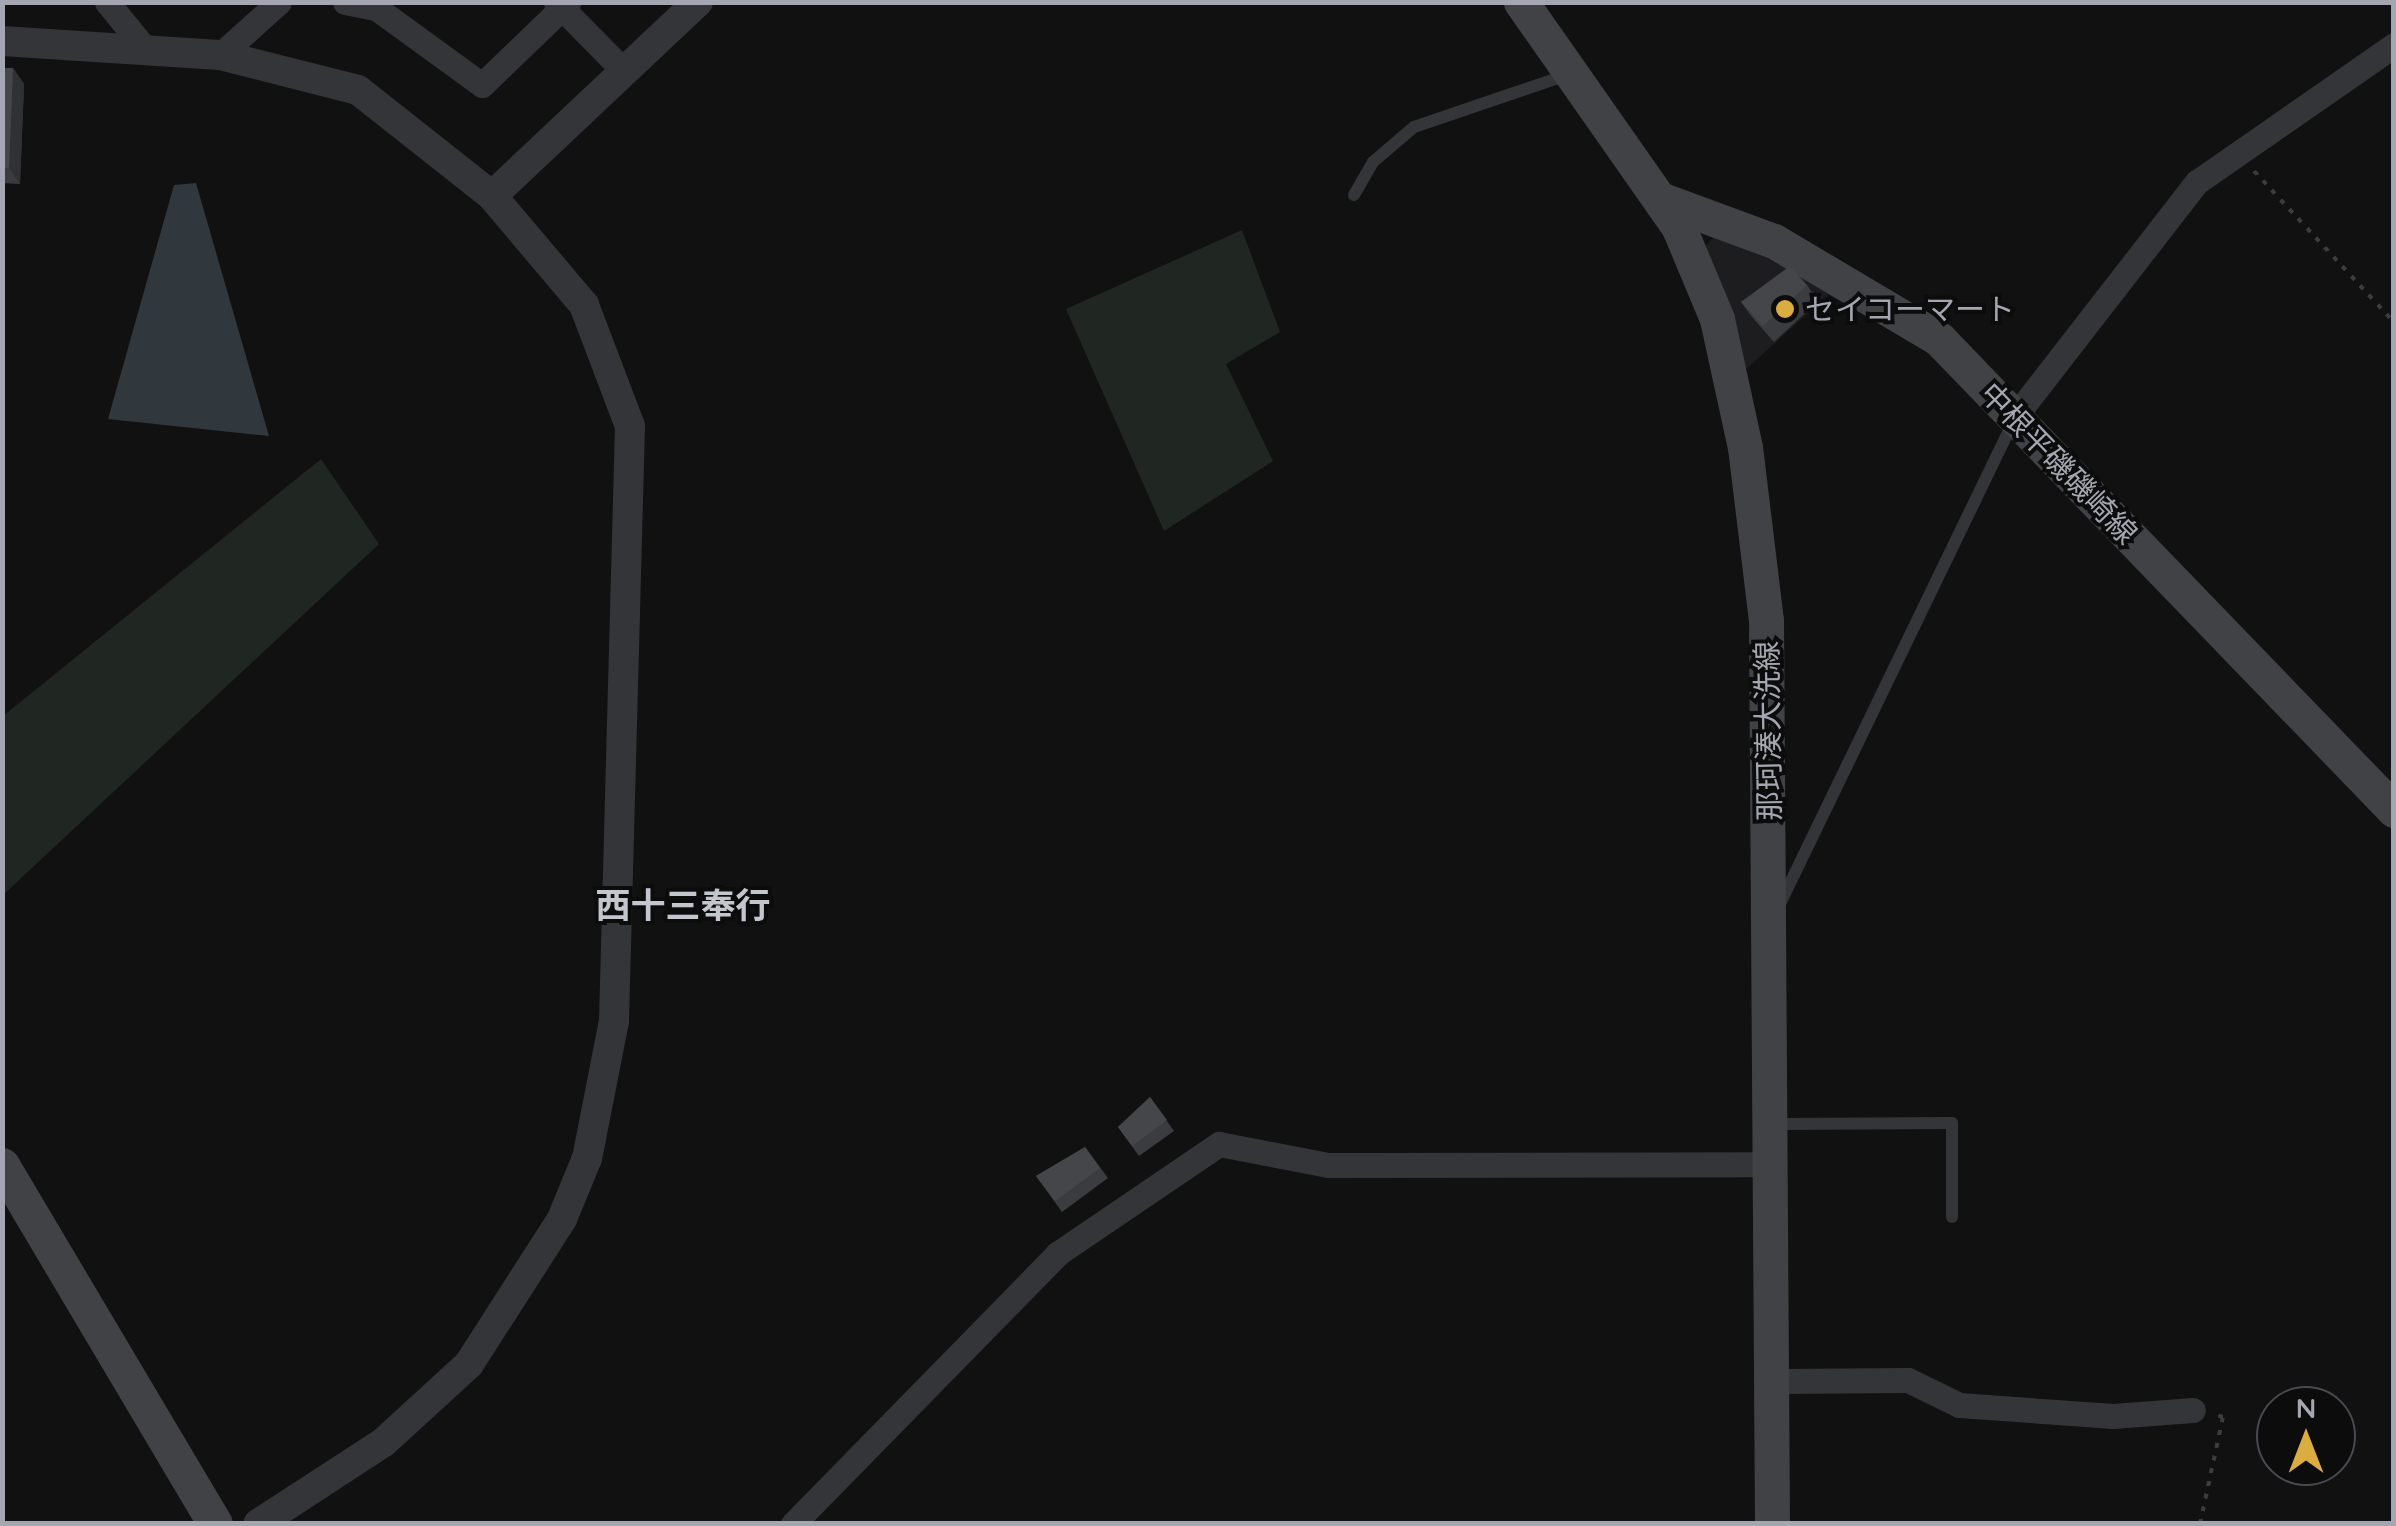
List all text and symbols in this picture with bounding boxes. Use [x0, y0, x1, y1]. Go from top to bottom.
place label: セイコーマート [1805, 291, 2015, 327]
marker: セイコーマート [1774, 298, 1796, 320]
street label: 中根平磯磯崎線 [1973, 375, 2145, 551]
street label: 那珂湊大洗線 [1748, 641, 1788, 821]
district label: 西十三奉行 [596, 884, 770, 926]
north arrow [2256, 1386, 2356, 1486]
text: N [2296, 1390, 2316, 1425]

